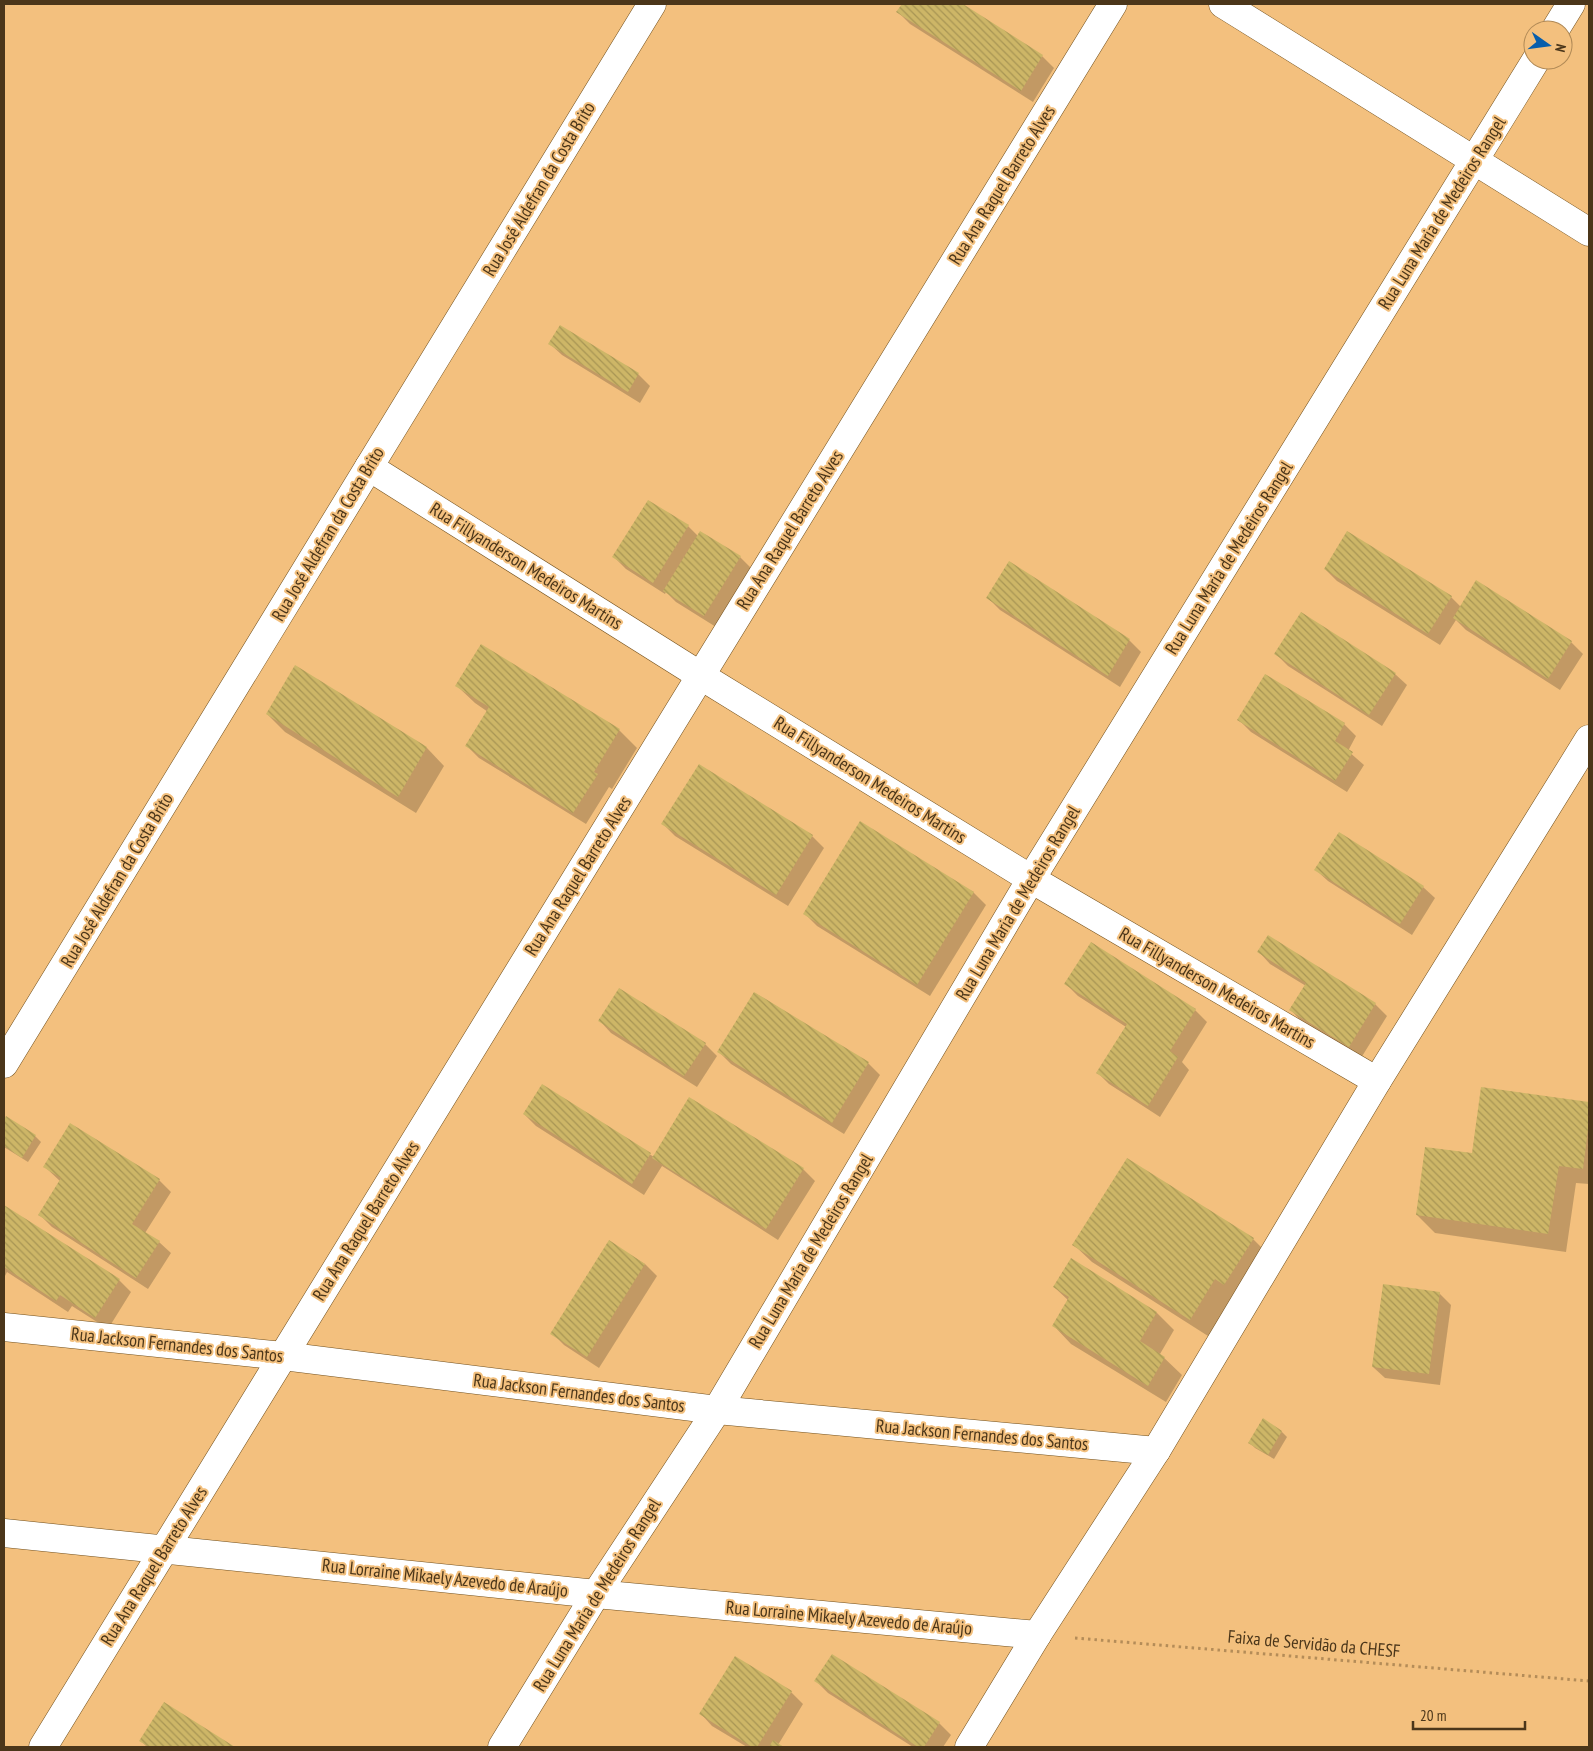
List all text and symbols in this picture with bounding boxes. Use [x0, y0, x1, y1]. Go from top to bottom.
north arrow [1523, 20, 1573, 70]
text: N [1551, 42, 1570, 54]
street label: Rua José Aldefran da Costa Brito [477, 97, 600, 280]
street label: Rua Ana Raquel Barreto Alves [943, 101, 1060, 269]
street label: Rua Luna Maria de Medeiros Rangel [1373, 112, 1511, 313]
street label: Rua José Aldefran da Costa Brito [266, 442, 389, 625]
street label: Rua Ana Raquel Barreto Alves [731, 446, 848, 614]
street label: Rua Luna Maria de Medeiros Rangel [1160, 457, 1298, 658]
street label: Rua Fillyanderson Medeiros Martins [426, 497, 627, 634]
street label: Rua Fillyanderson Medeiros Martins [770, 711, 971, 848]
street label: Rua José Aldefran da Costa Brito [55, 788, 178, 971]
street label: Rua Ana Raquel Barreto Alves [519, 792, 636, 960]
street label: Rua Luna Maria de Medeiros Rangel [950, 801, 1085, 1004]
street label: Rua Fillyanderson Medeiros Martins [1115, 922, 1319, 1053]
street label: Rua Ana Raquel Barreto Alves [307, 1137, 424, 1305]
street label: Rua Luna Maria de Medeiros Rangel [743, 1149, 878, 1352]
street label: Rua Jackson Fernandes dos Santos [70, 1322, 284, 1367]
street label: Rua Jackson Fernandes dos Santos [472, 1368, 686, 1417]
street label: Rua Jackson Fernandes dos Santos [875, 1414, 1089, 1455]
street label: Rua Ana Raquel Barreto Alves [95, 1482, 212, 1650]
street label: Rua Luna Maria de Medeiros Rangel [528, 1494, 666, 1695]
street label: Rua Lorraine Mikaely Azevedo de Araújo [321, 1553, 569, 1602]
street label: Rua Lorraine Mikaely Azevedo de Araújo [725, 1595, 973, 1640]
street label: Faixa de Servidão da CHESF [1227, 1625, 1401, 1663]
scale bar [1413, 1698, 1526, 1730]
text: 20 m [1420, 1706, 1446, 1725]

